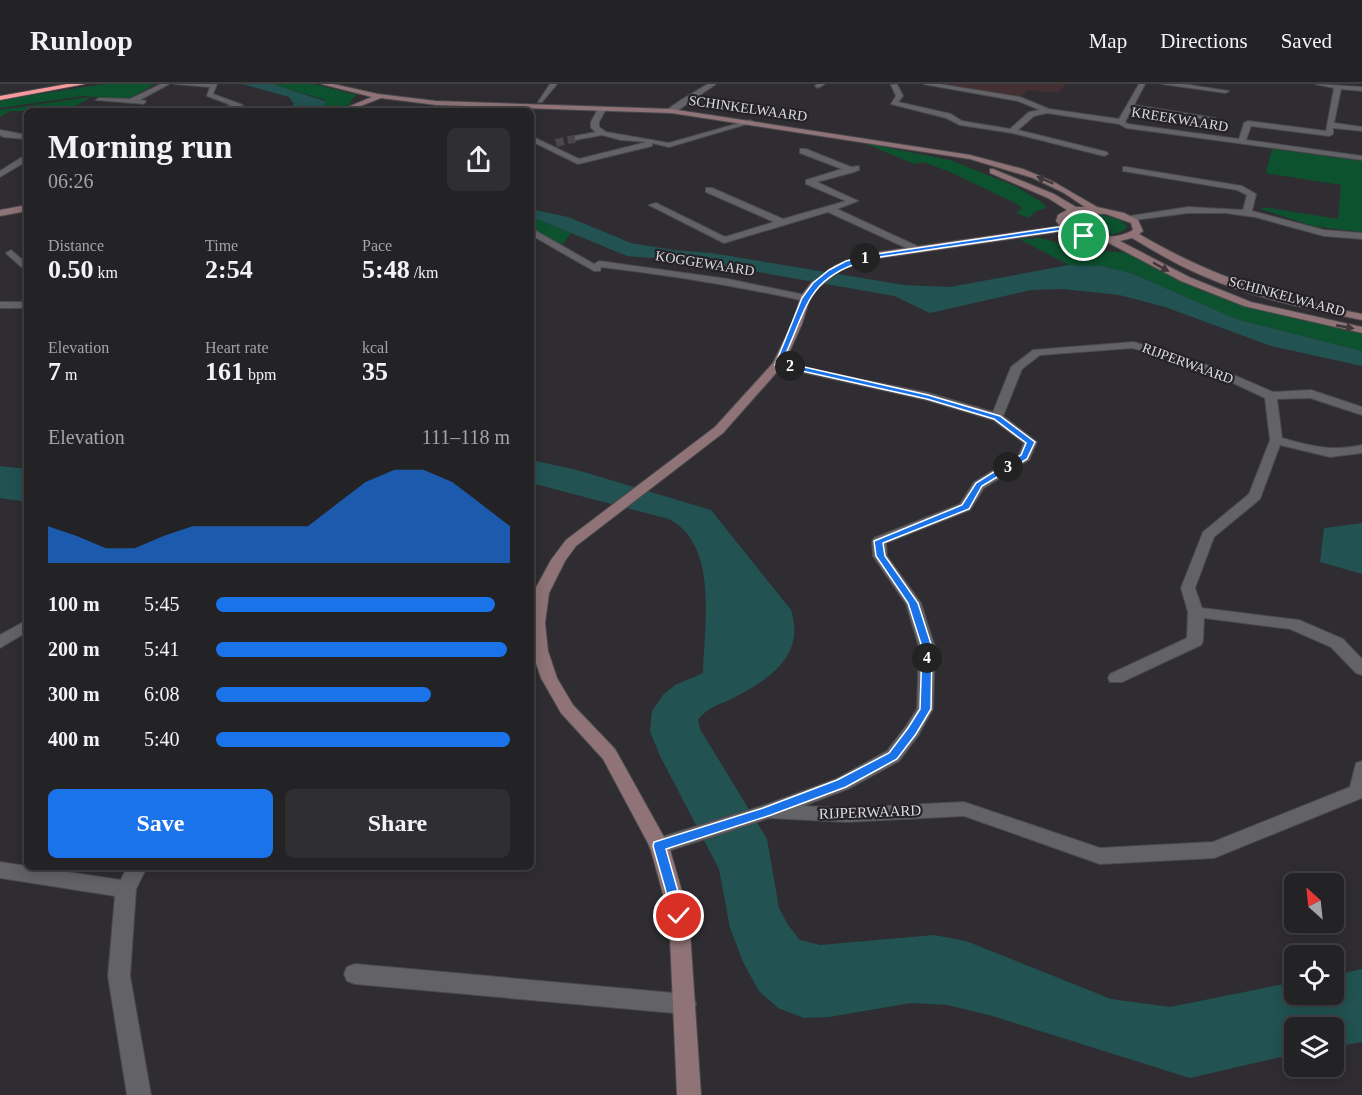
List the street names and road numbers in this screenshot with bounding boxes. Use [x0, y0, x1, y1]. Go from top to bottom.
street label: SCHINKELWAARD [688, 93, 808, 124]
street label: KREEKWAARD [1130, 104, 1229, 135]
street label: KOGGEWAARD [654, 248, 756, 279]
street label: SCHINKELWAARD [1227, 274, 1347, 319]
street label: RIJPERWAARD [1140, 340, 1235, 387]
street label: RIJPERWAARD [818, 802, 922, 822]

